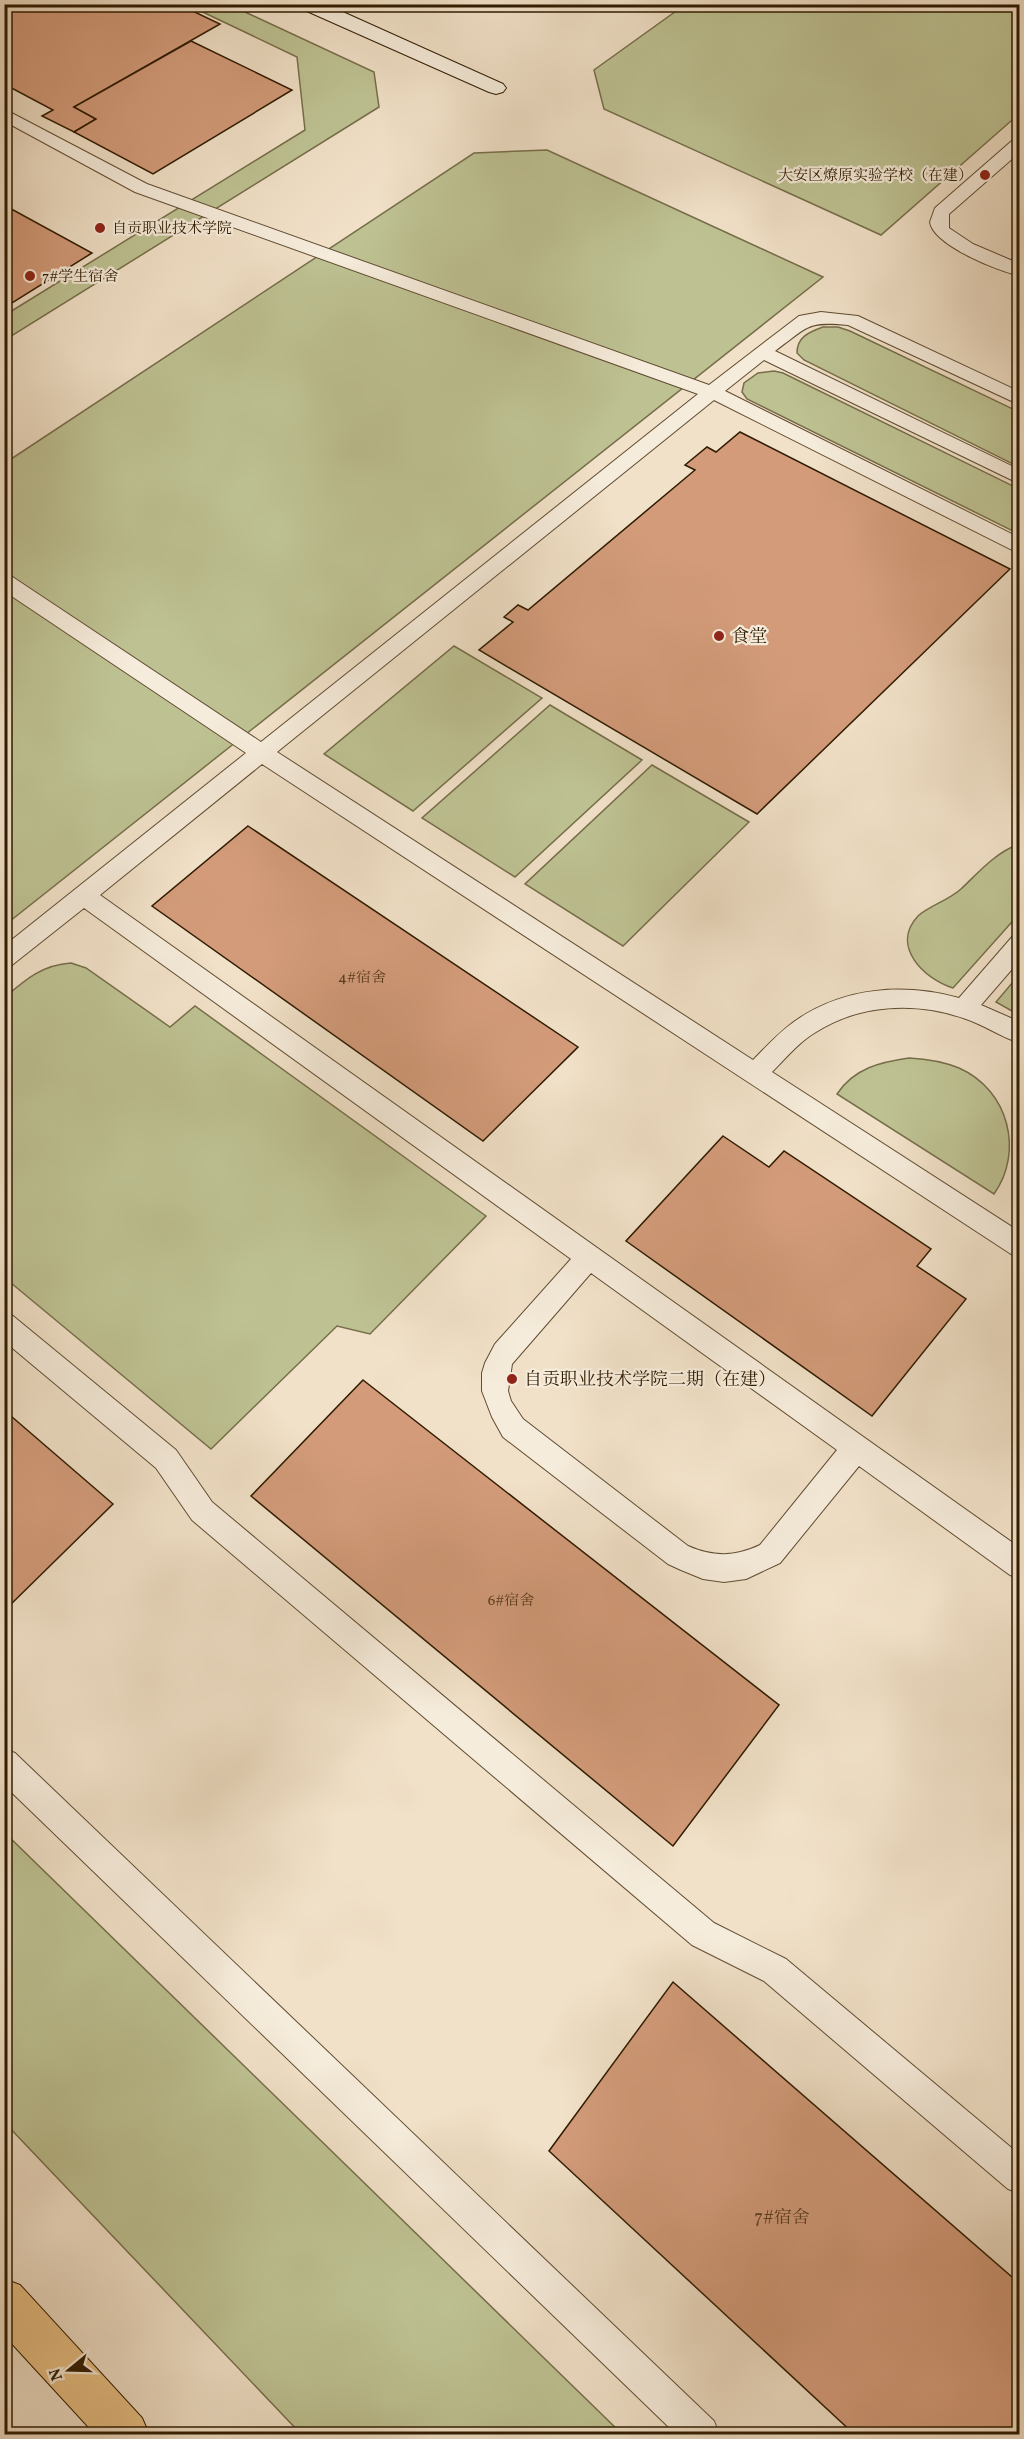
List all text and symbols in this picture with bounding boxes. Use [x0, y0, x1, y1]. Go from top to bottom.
place label: 大安区燎原实验学校（在建） [778, 166, 973, 187]
marker: 大安区燎原实验学校（在建） [978, 168, 992, 182]
place label: 自贡职业技术学院 [112, 219, 232, 240]
marker: 自贡职业技术学院 [93, 221, 107, 235]
place label: 7#学生宿舍 [42, 267, 118, 288]
marker: 7#学生宿舍 [23, 269, 37, 283]
place label: 食堂 [731, 625, 767, 650]
marker: 食堂 [712, 629, 726, 643]
house number: 4#宿舍 [338, 968, 386, 989]
place label: 自贡职业技术学院二期（在建） [524, 1368, 776, 1393]
marker: 自贡职业技术学院二期（在建） [505, 1372, 519, 1386]
house number: 6#宿舍 [488, 1591, 534, 1612]
house number: 7#宿舍 [754, 2206, 810, 2231]
north arrow [39, 2340, 99, 2400]
text: N [44, 2365, 69, 2383]

